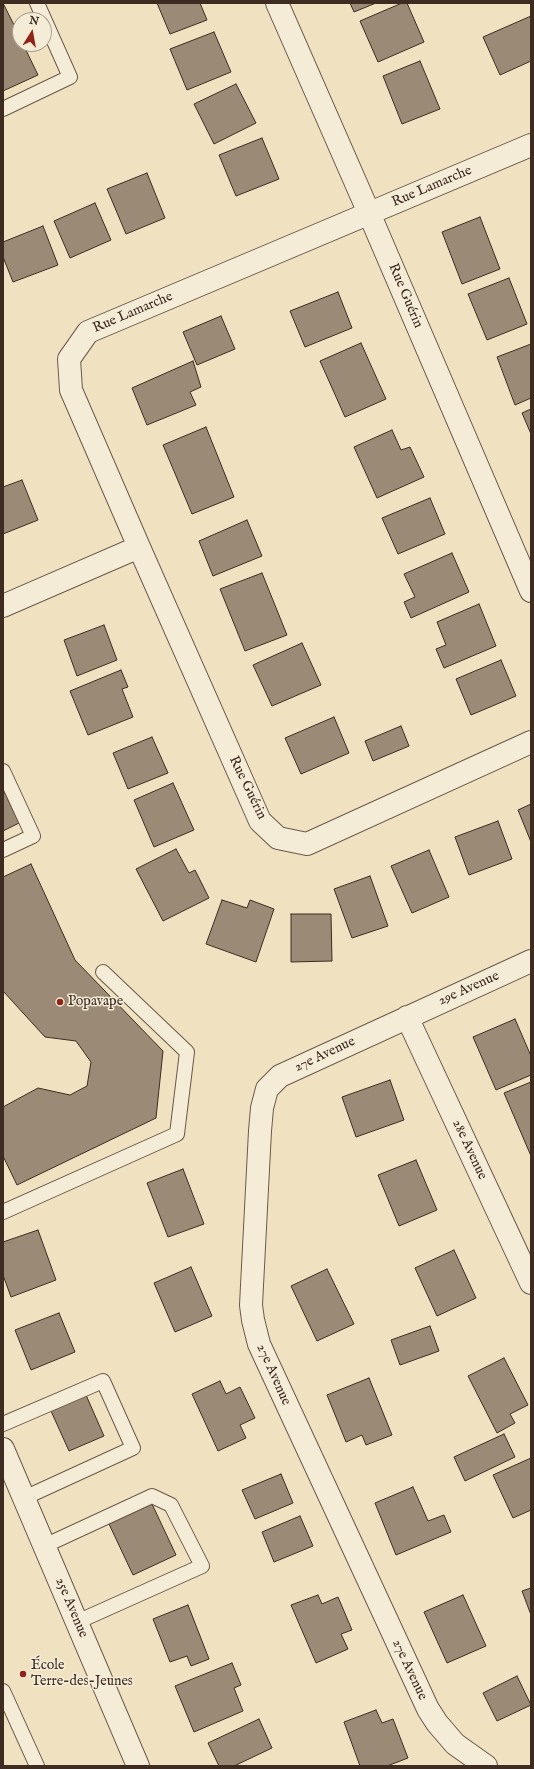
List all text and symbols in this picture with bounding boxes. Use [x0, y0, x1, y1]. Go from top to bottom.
north arrow [12, 12, 52, 52]
text: N [28, 13, 40, 29]
street label: Rue Lamarche [390, 163, 474, 211]
street label: Rue Guérin [384, 261, 426, 331]
street label: Rue Lamarche [91, 289, 175, 337]
street label: Rue Guérin [224, 754, 270, 822]
street label: 29e Avenue [436, 968, 502, 1010]
place label: Popavape [68, 994, 123, 1010]
marker: Popavape [55, 997, 65, 1007]
street label: 27e Avenue [292, 1034, 358, 1076]
street label: 28e Avenue [448, 1117, 490, 1183]
street label: 27e Avenue [252, 1342, 294, 1408]
street label: 25e Avenue [51, 1575, 91, 1641]
street label: 27e Avenue [388, 1637, 430, 1703]
place label: École Terre-des-Jeunes [31, 1658, 133, 1690]
marker: École Terre-des-Jeunes [18, 1669, 28, 1679]

